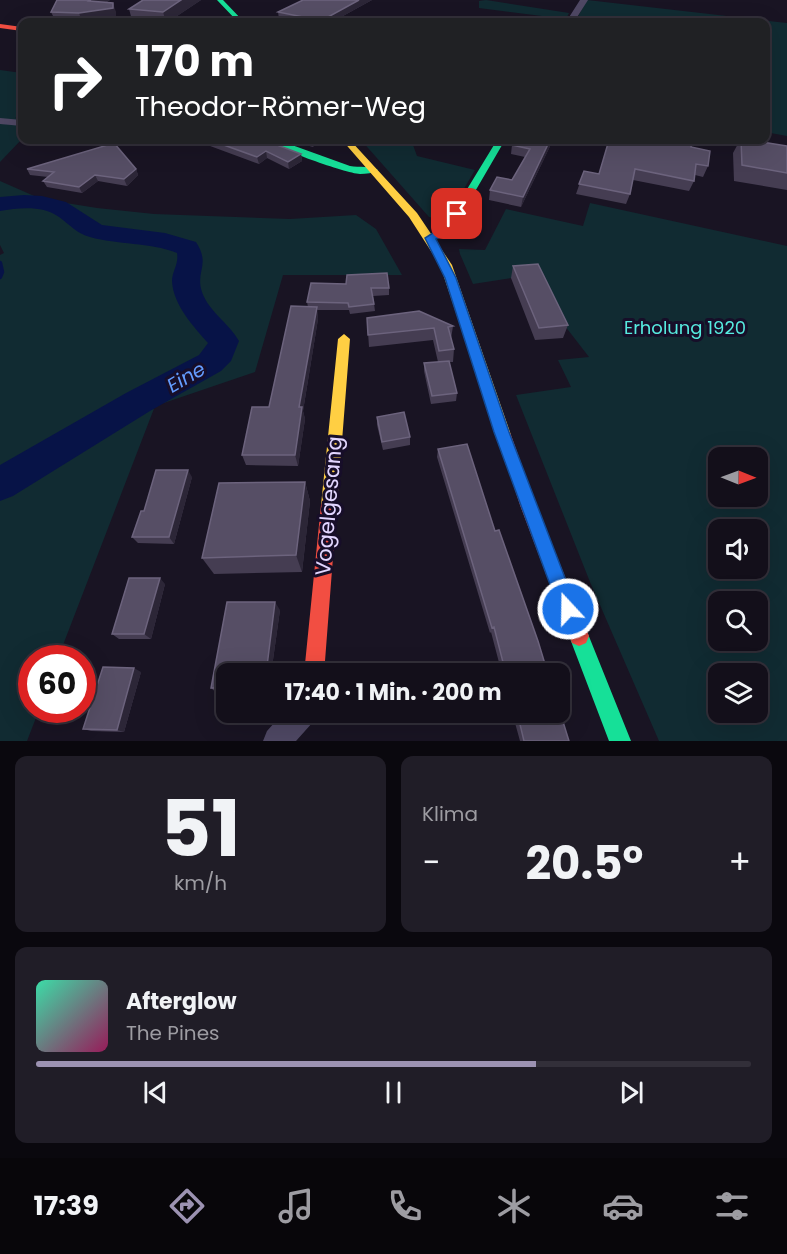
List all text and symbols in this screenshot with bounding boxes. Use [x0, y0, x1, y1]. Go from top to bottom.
text: 170 m [135, 32, 254, 91]
icon: right [36, 42, 114, 120]
text: Theodor-Römer-Weg [135, 88, 426, 125]
pin [431, 188, 482, 239]
icon: arrive [440, 197, 473, 230]
park label: Erholung 1920 [624, 315, 746, 340]
water label: Eine [162, 355, 210, 399]
street label: Vogelgesang [308, 435, 349, 577]
north arrow [708, 447, 768, 507]
map controls [708, 447, 768, 723]
button: sound [708, 519, 768, 579]
position arrow [536, 577, 600, 641]
button: search [708, 591, 768, 651]
speed limit sign: 60 [18, 645, 96, 723]
button: layers [708, 663, 768, 723]
text: 17:40 · 1 Min. · 200 m [284, 677, 502, 708]
text: 51 [160, 774, 241, 883]
text: Klima [422, 800, 478, 828]
text: 20.5° [525, 832, 643, 895]
text: − [422, 839, 440, 886]
text: + [728, 839, 751, 886]
text: km/h [174, 869, 227, 897]
text: Afterglow [126, 986, 237, 1017]
text: The Pines [126, 1019, 220, 1047]
icon: previous [139, 1076, 172, 1109]
icon: pause [377, 1076, 410, 1109]
icon: next [615, 1076, 648, 1109]
icon: directions [166, 1185, 208, 1227]
icon: music [275, 1185, 317, 1227]
icon: phone [384, 1185, 426, 1227]
icon: climate [493, 1185, 535, 1227]
icon: car [602, 1185, 644, 1227]
icon: filters [711, 1185, 753, 1227]
text: 17:39 [34, 1187, 99, 1224]

